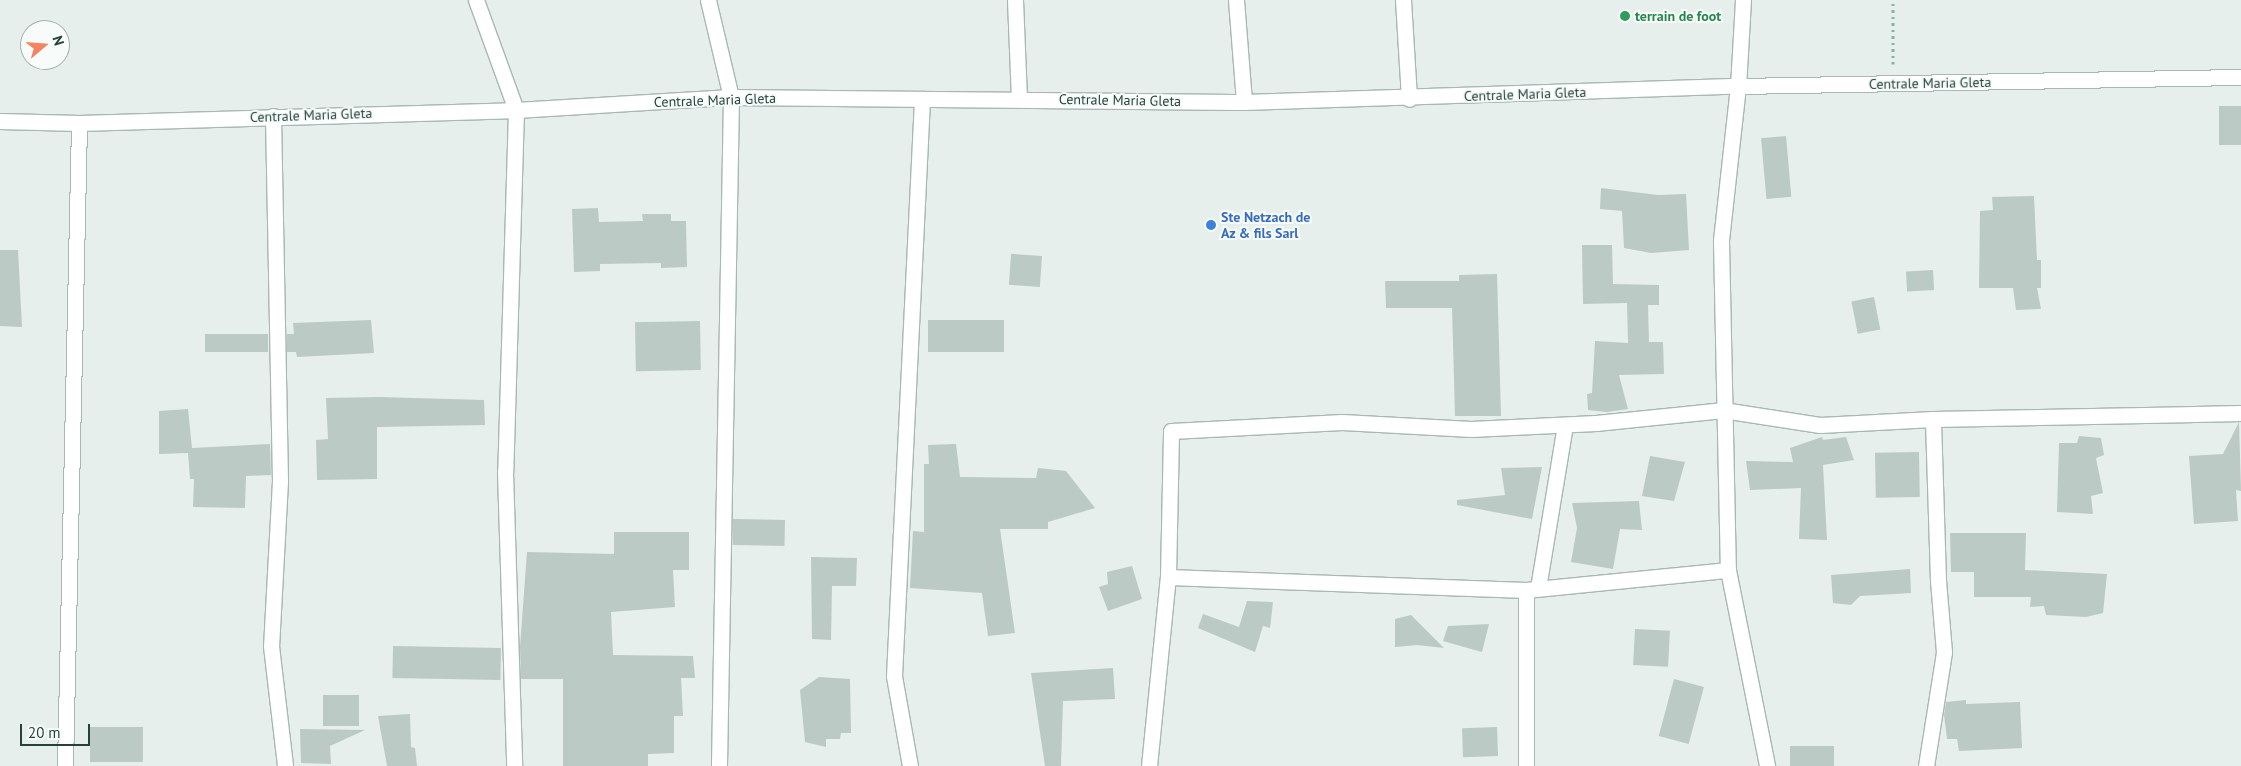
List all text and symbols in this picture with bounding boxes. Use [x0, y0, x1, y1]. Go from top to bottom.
place label: terrain de foot [1635, 8, 1721, 24]
marker: terrain de foot [1619, 10, 1631, 22]
north arrow [20, 20, 70, 70]
text: N [48, 34, 68, 48]
street label: Centrale Maria Gleta [1869, 74, 1991, 92]
street label: Centrale Maria Gleta [1464, 83, 1586, 105]
street label: Centrale Maria Gleta [654, 89, 776, 111]
street label: Centrale Maria Gleta [1059, 91, 1181, 109]
street label: Centrale Maria Gleta [250, 104, 372, 126]
place label: Ste Netzach de Az & fils Sarl [1221, 209, 1310, 242]
marker: Ste Netzach de Az & fils Sarl [1205, 219, 1217, 231]
scale bar [22, 714, 92, 746]
text: 20 m [28, 723, 61, 742]

